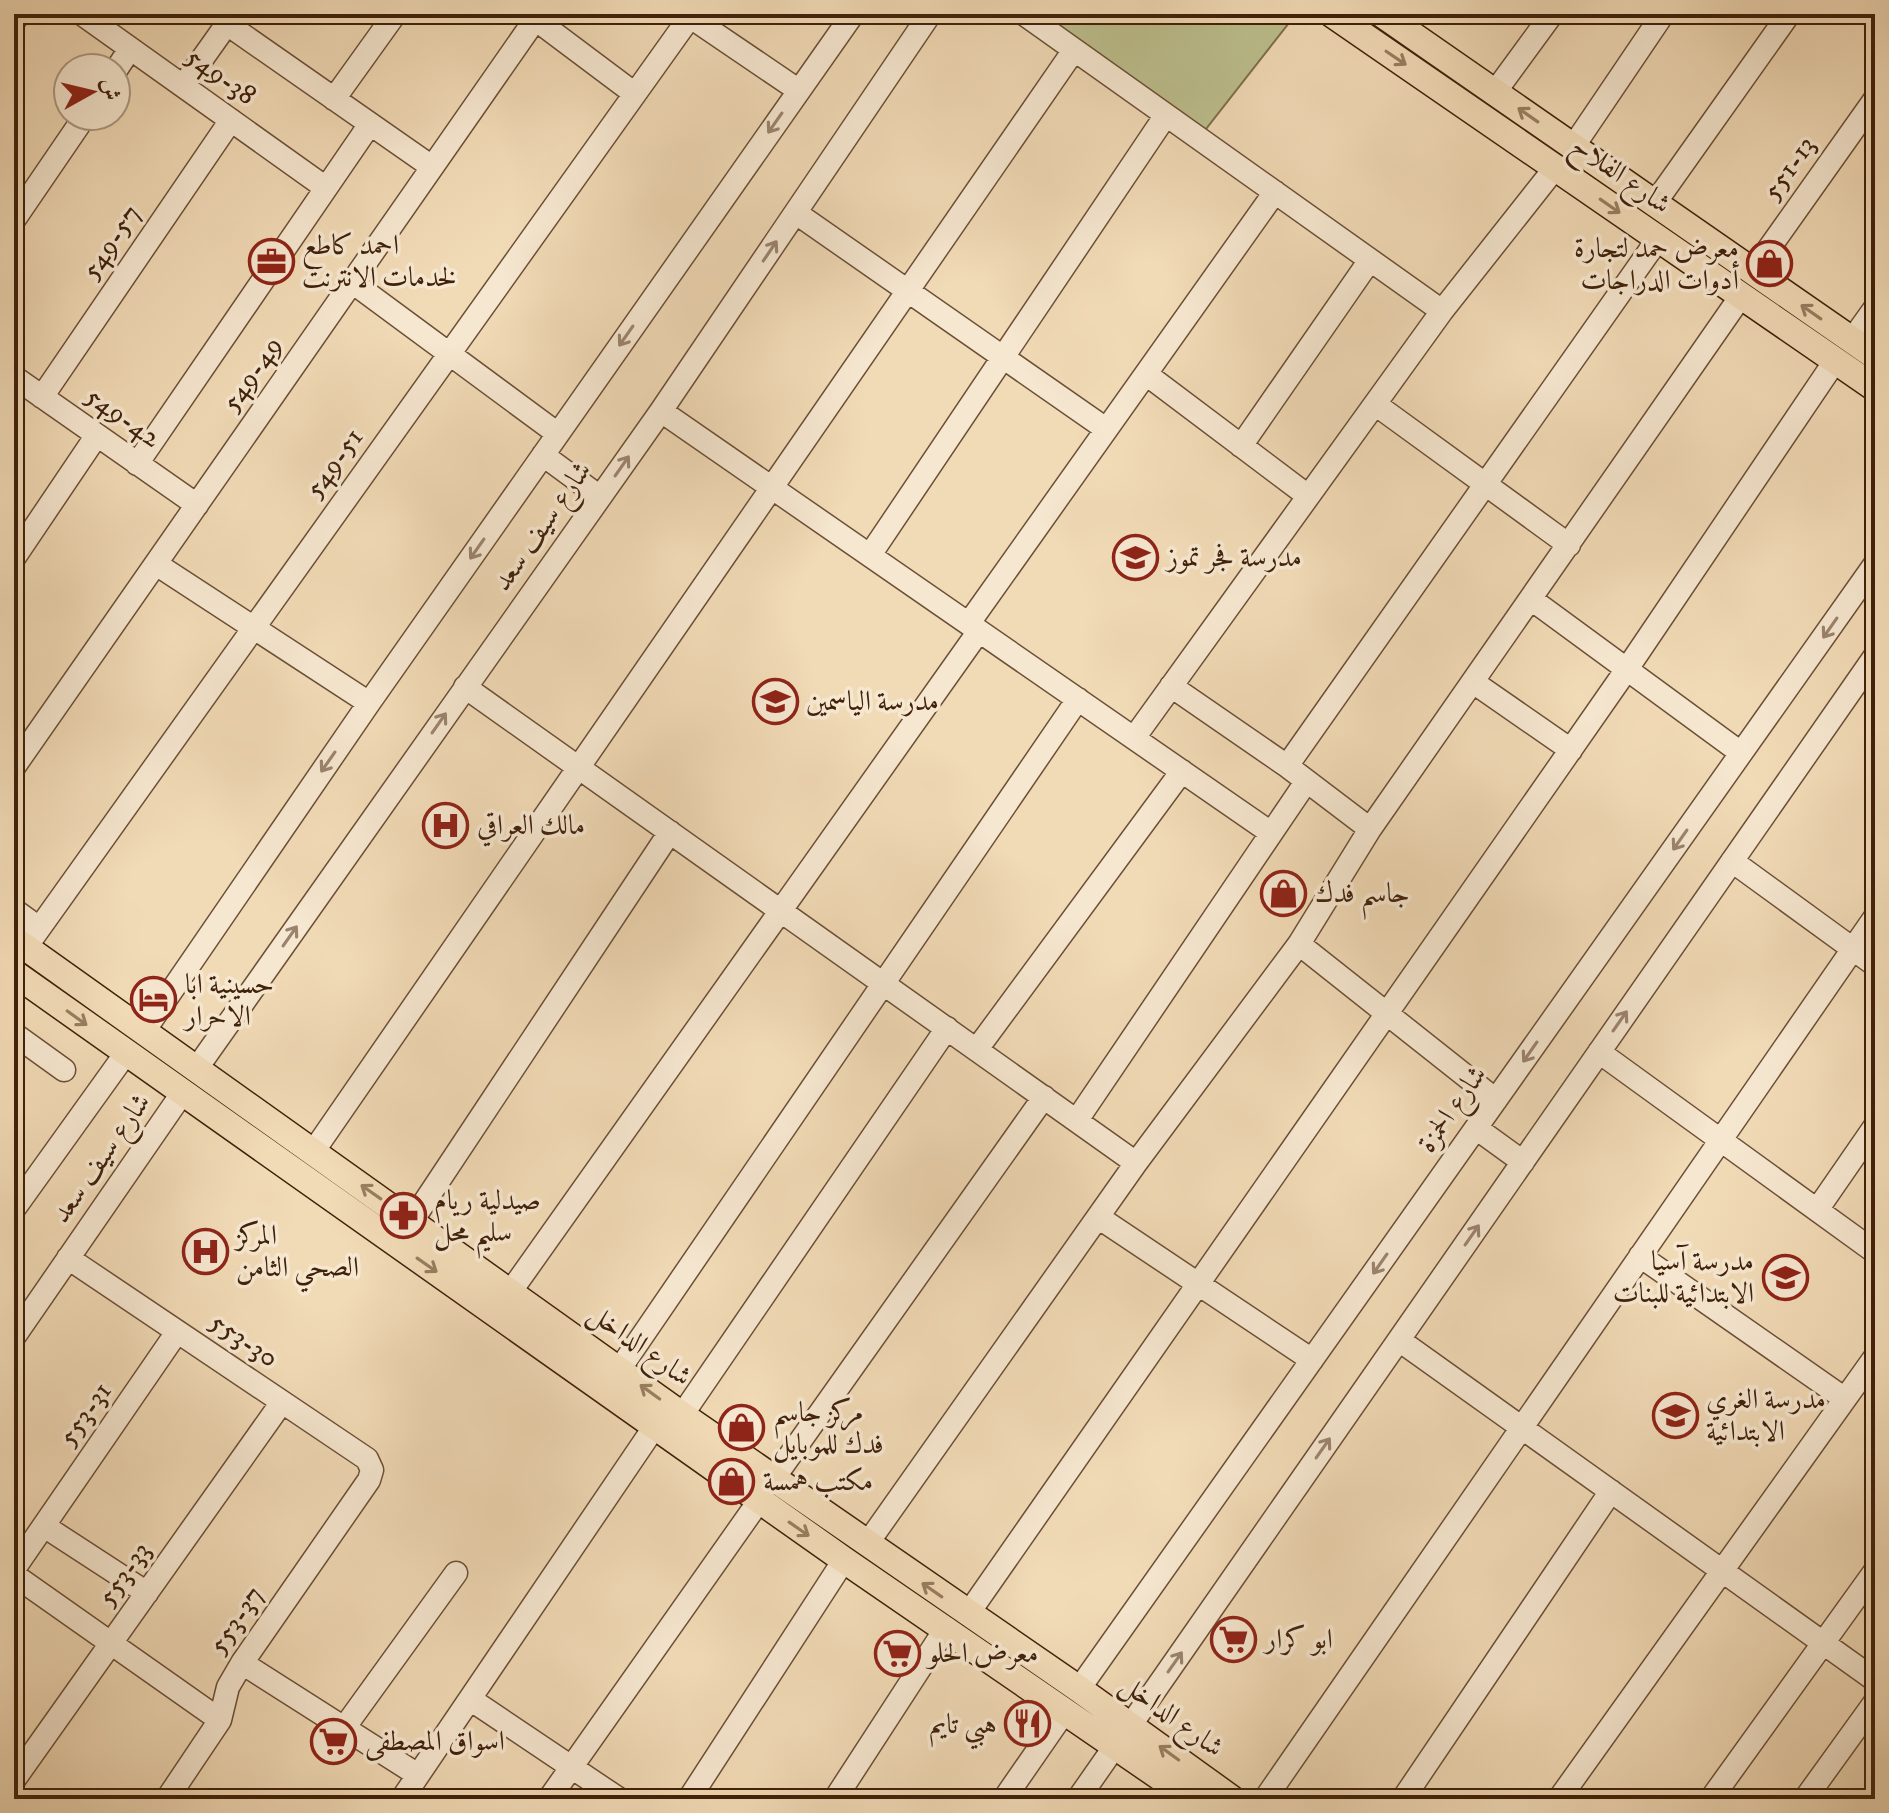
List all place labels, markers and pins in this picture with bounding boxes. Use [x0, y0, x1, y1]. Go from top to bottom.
place label: احمد كاطع لخدمات الانترنت [302, 228, 456, 295]
place label: معرض حمد لتجارة أدوات الدراجات [1574, 231, 1739, 298]
office icon: احمد كاطع لخدمات الانترنت [247, 237, 295, 285]
shop icon: معرض حمد لتجارة أدوات الدراجات [1746, 240, 1794, 288]
school or university icon: مدرسة فجر تموز [1112, 533, 1160, 581]
place label: مدرسة فجر تموز [1164, 540, 1302, 575]
school or university icon: مدرسة الياسمين [751, 677, 799, 725]
place label: مدرسة الياسمين [806, 684, 939, 719]
hospital icon: مالك العراقي [422, 801, 470, 849]
place label: مالك العراقي [477, 808, 585, 847]
shop icon: جاسم فدك [1260, 869, 1308, 917]
place label: جاسم فدك [1315, 876, 1410, 920]
place label: حسينية ابا الاحرار [182, 967, 274, 1034]
hotel icon: حسينية ابا الاحرار [130, 976, 178, 1024]
place label: صيدلية ريام سليم محل [434, 1183, 541, 1259]
pharmacy icon: صيدلية ريام سليم محل [379, 1192, 427, 1240]
place label: المركز الصحي الثامن [233, 1218, 359, 1293]
hospital icon: المركز الصحي الثامن [181, 1227, 229, 1275]
place label: مدرسة آسيا الابتدائية للبنات [1613, 1244, 1754, 1311]
school or university icon: مدرسة آسيا الابتدائية للبنات [1761, 1253, 1809, 1301]
place label: مدرسة الغري الابتدائية [1706, 1382, 1826, 1449]
school or university icon: مدرسة الغري الابتدائية [1651, 1391, 1699, 1439]
place label: مركز جاسم فدك للموبايل [773, 1395, 884, 1463]
shop icon: مركز جاسم فدك للموبايل [718, 1404, 766, 1452]
shop icon: مكتب همسة [708, 1457, 756, 1505]
place label: مكتب همسة [763, 1464, 873, 1499]
supermarket icon: ابو كرار [1210, 1615, 1258, 1663]
place label: ابو كرار [1262, 1622, 1333, 1657]
supermarket icon: معرض الحلو [873, 1629, 921, 1677]
place label: معرض الحلو [925, 1636, 1038, 1671]
restaurant icon: هبي تايم [1004, 1700, 1052, 1748]
place label: هبي تايم [930, 1707, 997, 1750]
supermarket icon: اسواق المصطفى [310, 1717, 358, 1765]
place label: اسواق المصطفى [365, 1724, 505, 1761]

